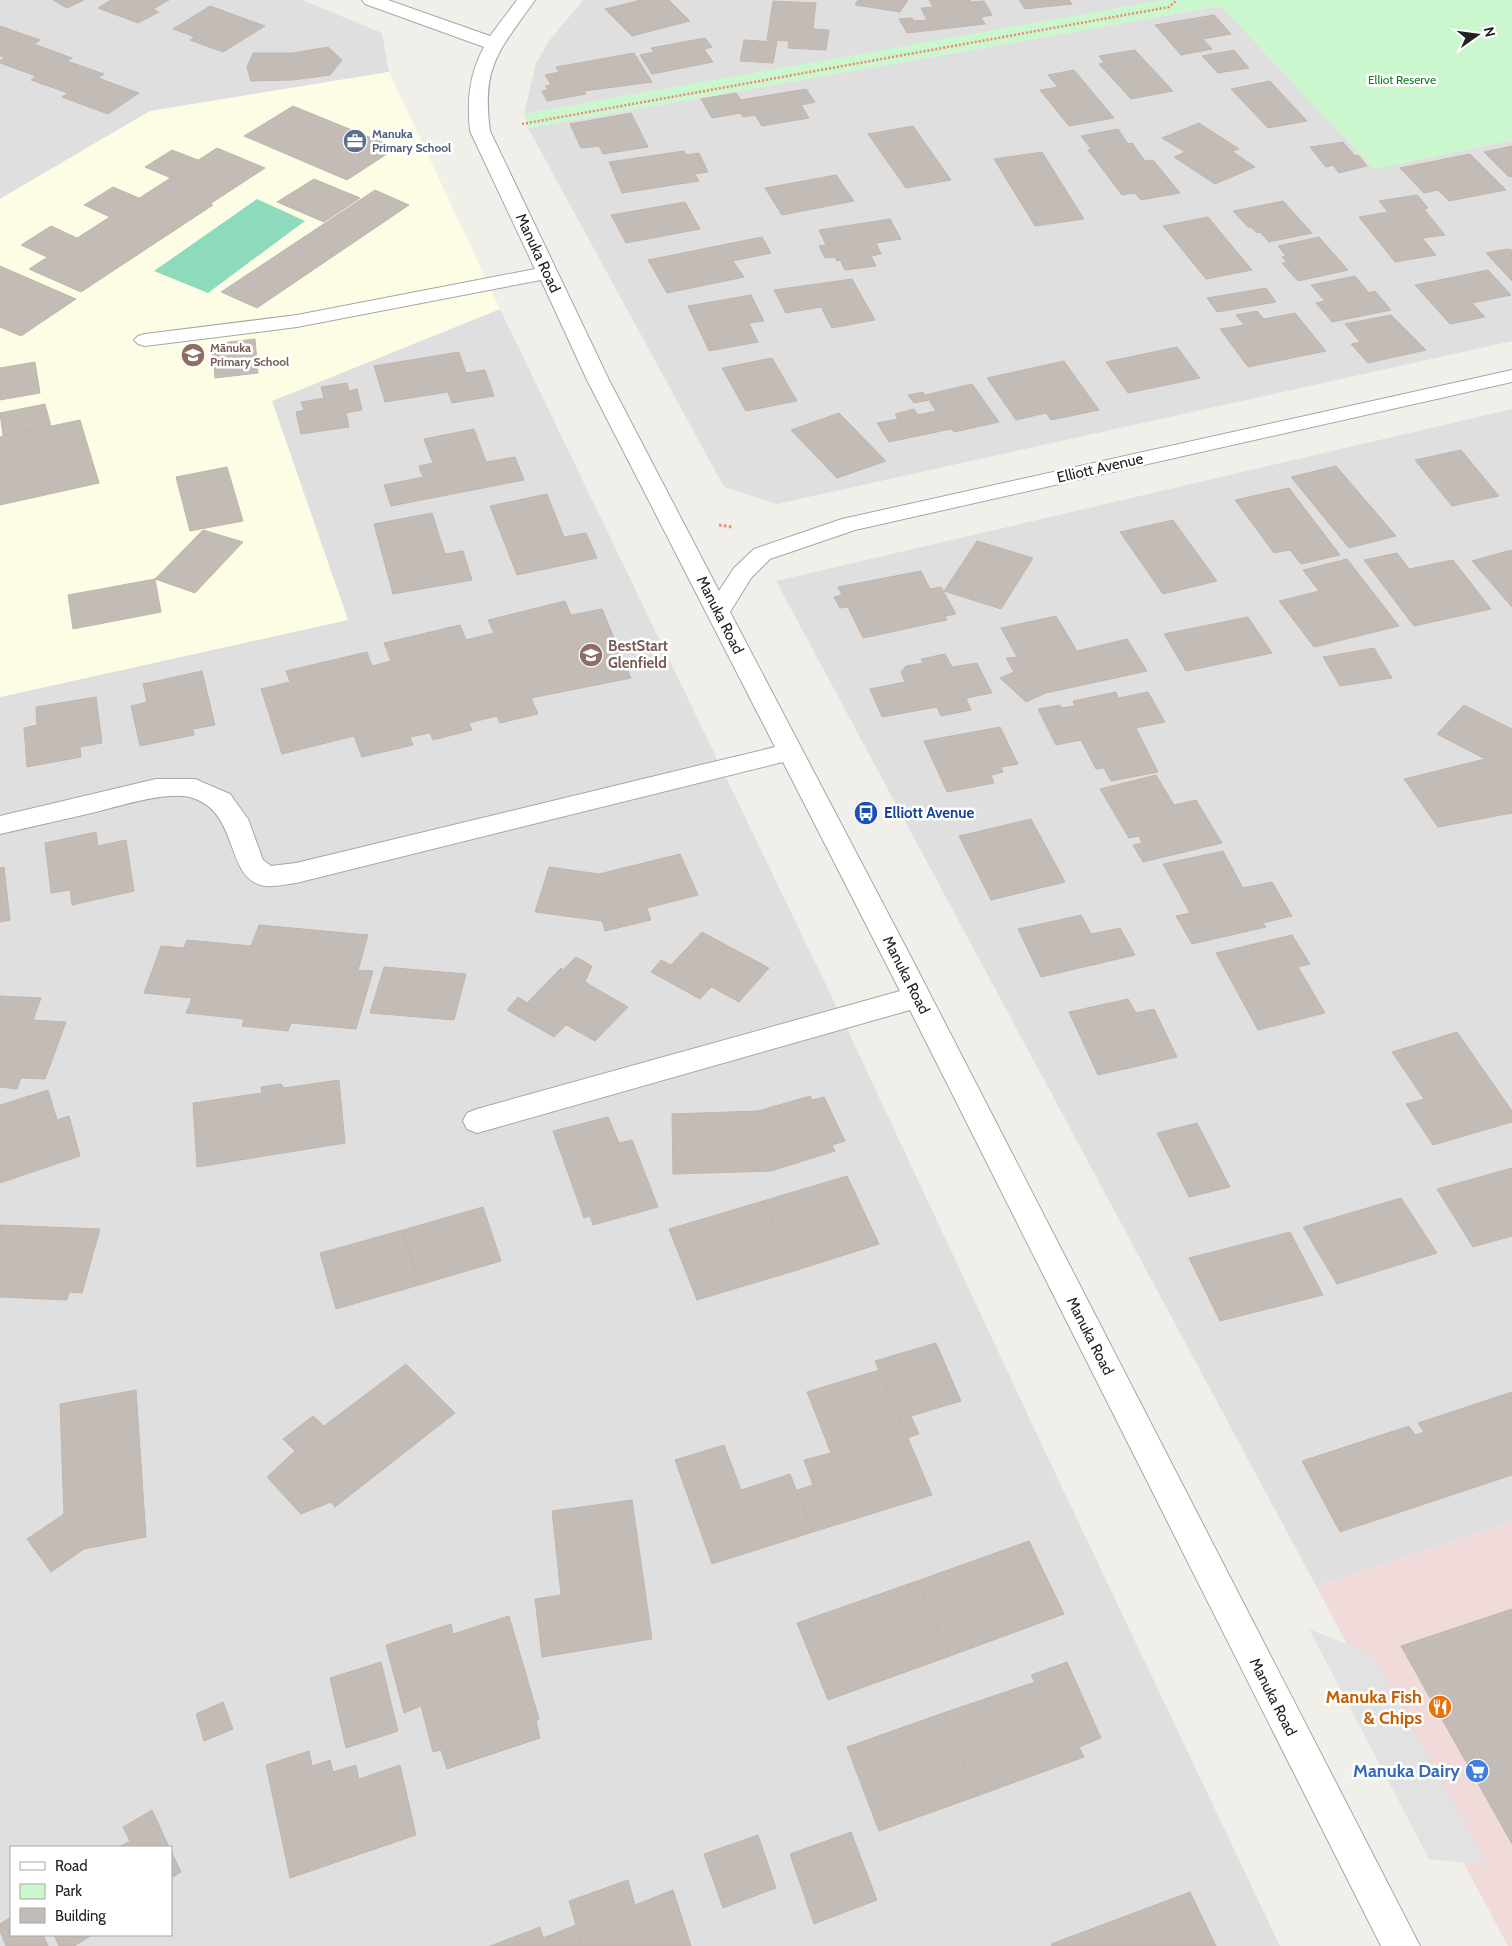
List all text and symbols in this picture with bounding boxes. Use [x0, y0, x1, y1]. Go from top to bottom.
north arrow [1452, 10, 1502, 60]
text: N [1480, 25, 1500, 39]
park label: Elliot Reserve [1368, 72, 1436, 87]
place label: Manuka Primary School [372, 126, 451, 155]
office icon: Manuka Primary School [342, 128, 368, 154]
street label: Manuka Road [512, 211, 564, 295]
place label: Mānuka Primary School [210, 340, 289, 369]
school or university icon: Mānuka Primary School [180, 342, 206, 368]
street label: Elliott Avenue [1055, 449, 1145, 487]
street label: Manuka Road [693, 573, 747, 657]
place label: BestStart Glenfield [608, 637, 668, 672]
school or university icon: BestStart Glenfield [578, 642, 604, 668]
bus stop icon: Elliott Avenue [853, 800, 879, 826]
place label: Elliott Avenue [884, 804, 975, 822]
street label: Manuka Road [879, 933, 933, 1017]
street label: Manuka Road [1063, 1294, 1117, 1378]
street label: Manuka Road [1246, 1655, 1300, 1739]
place label: Manuka Fish & Chips [1326, 1686, 1422, 1729]
restaurant icon: Manuka Fish & Chips [1427, 1694, 1453, 1720]
supermarket icon: Manuka Dairy [1464, 1758, 1490, 1784]
place label: Manuka Dairy [1353, 1760, 1460, 1782]
legend [10, 1846, 172, 1936]
text: Road [55, 1857, 88, 1875]
text: Park [55, 1882, 82, 1900]
text: Building [55, 1907, 106, 1925]

